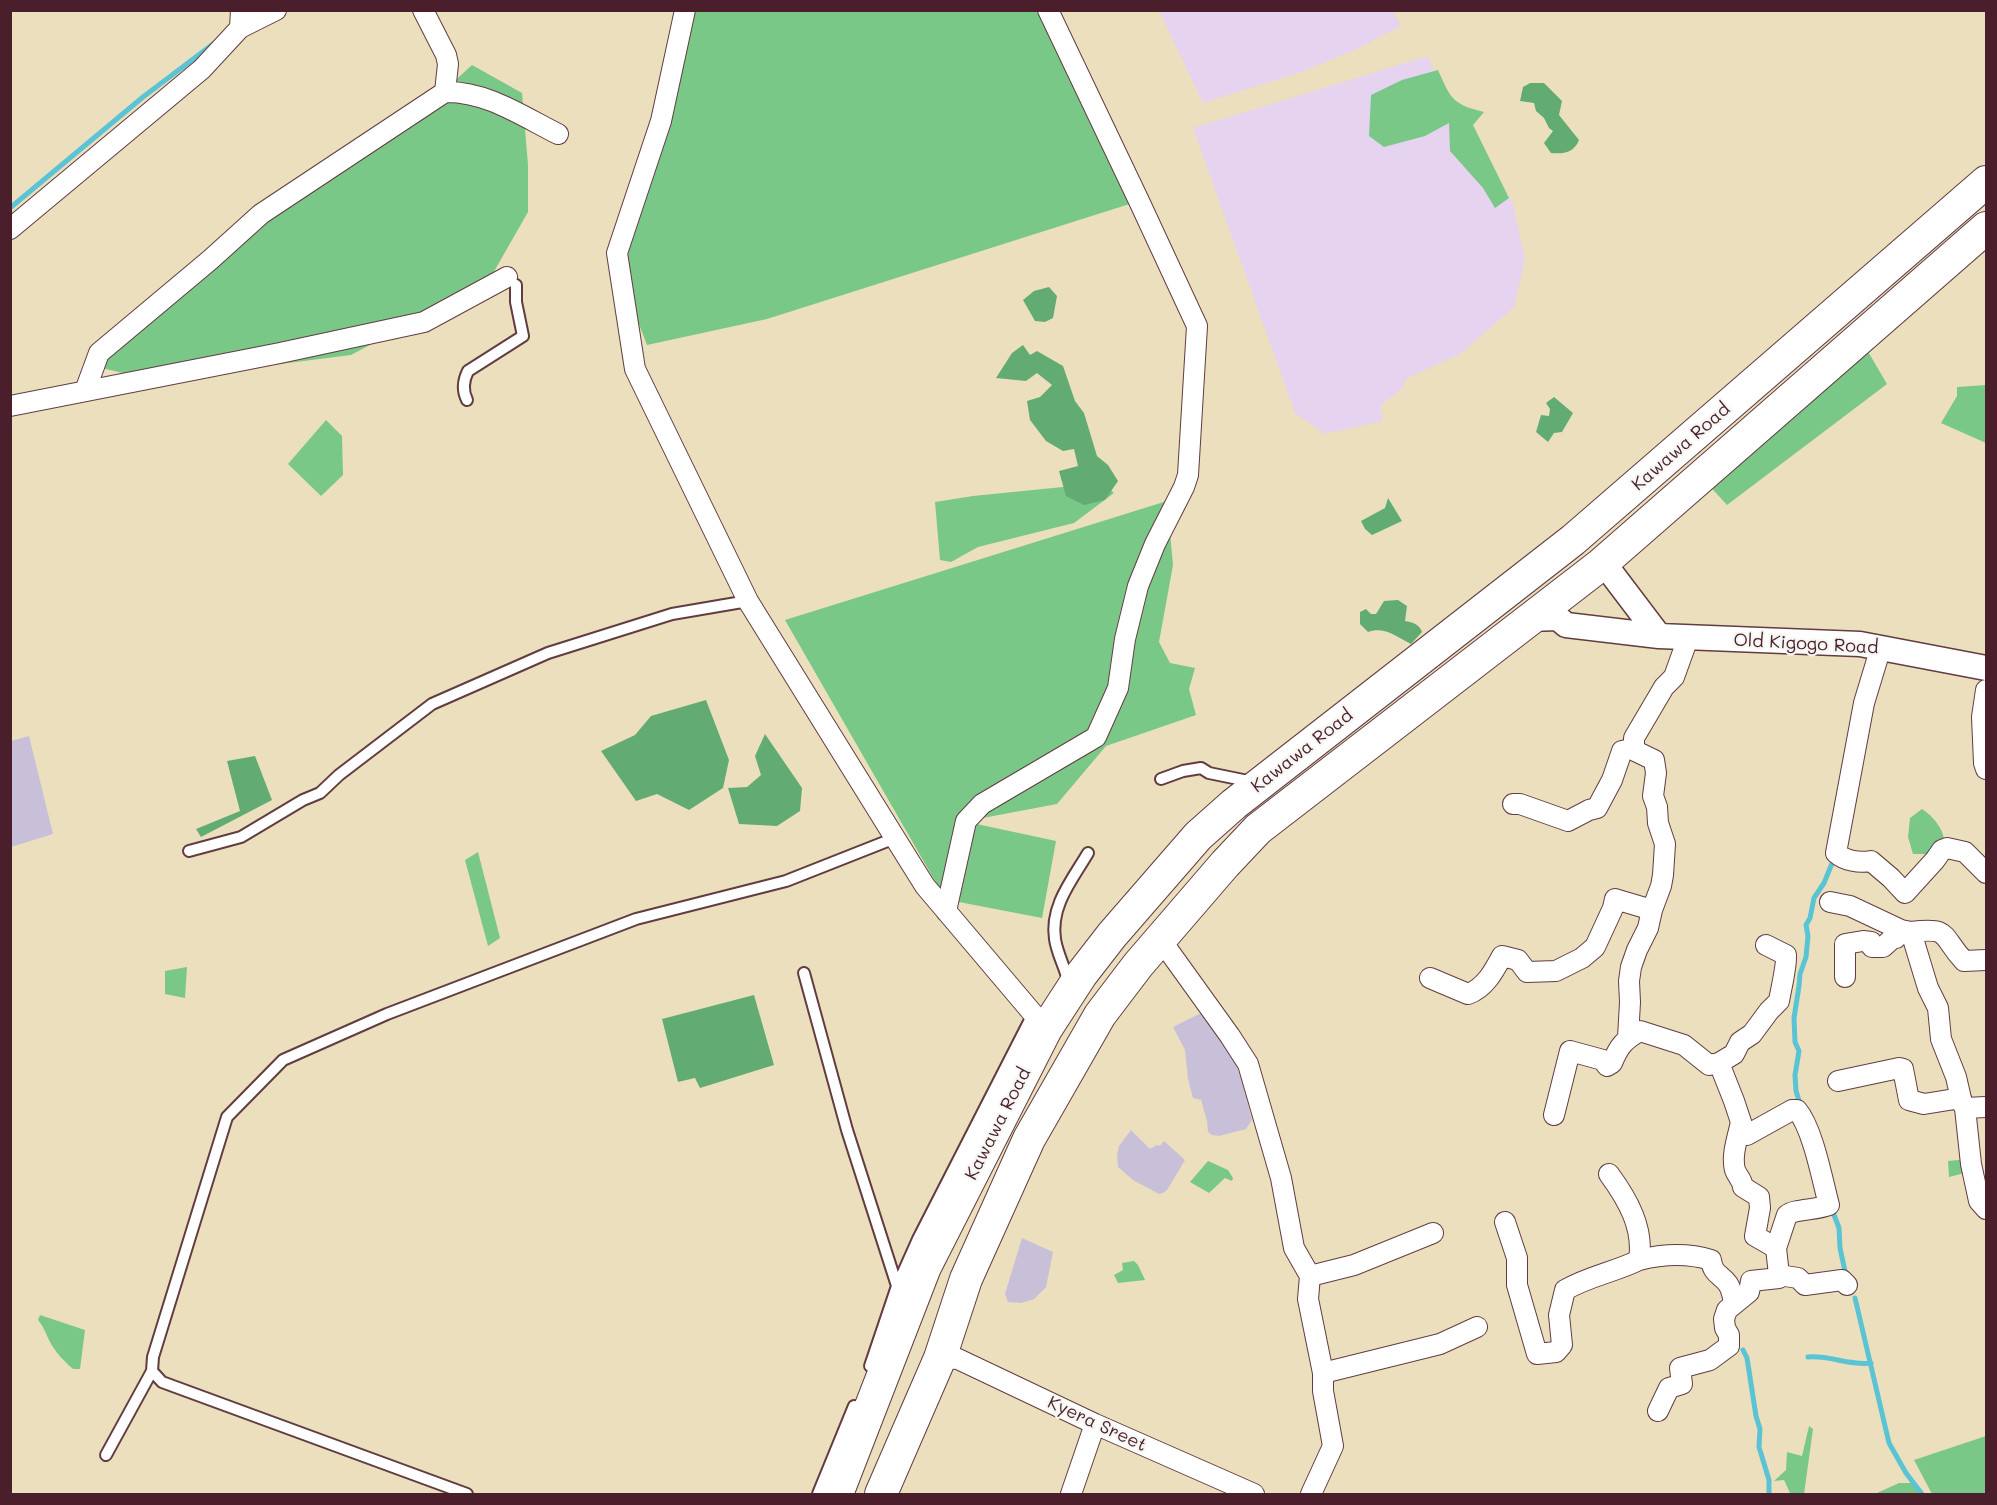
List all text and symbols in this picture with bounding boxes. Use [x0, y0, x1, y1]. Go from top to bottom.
street label: Kawawa Road [1627, 398, 1735, 496]
street label: Old Kigogo Road [1733, 629, 1879, 659]
street label: Kawawa Road [1247, 705, 1357, 797]
street label: Kawawa Road [960, 1064, 1036, 1184]
street label: Kyera Sreet [1044, 1392, 1150, 1456]

